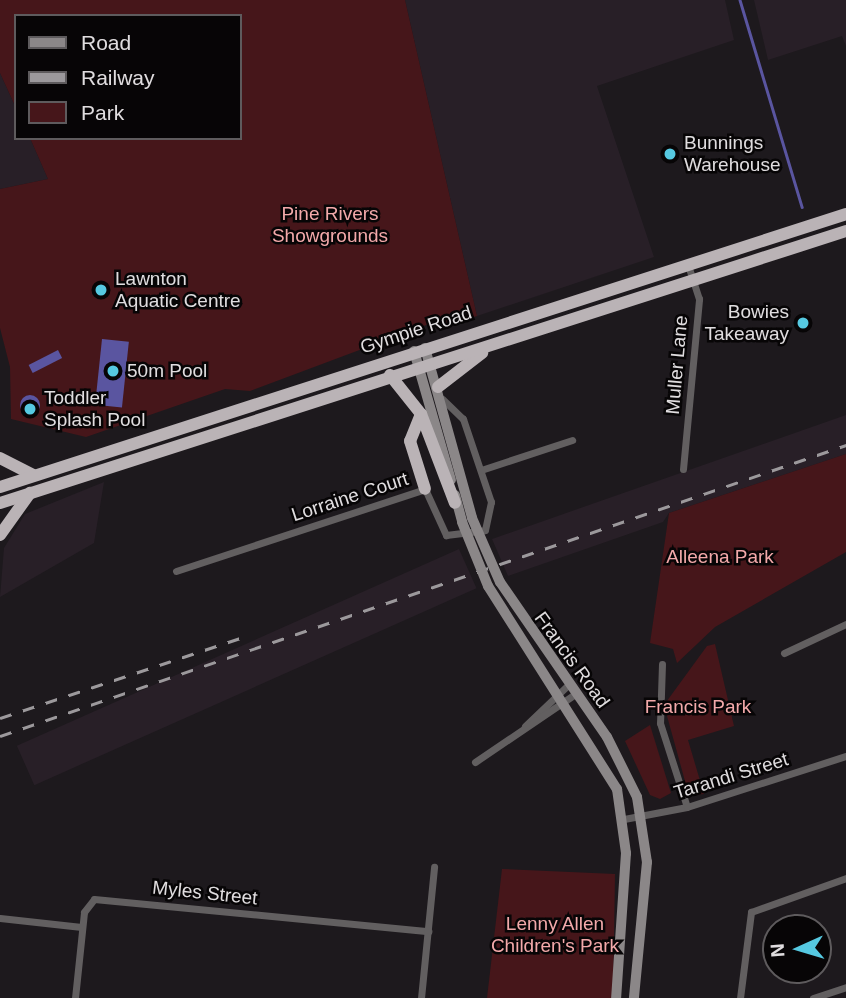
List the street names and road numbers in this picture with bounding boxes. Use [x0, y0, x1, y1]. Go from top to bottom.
street label: Gympie Road [357, 301, 475, 359]
street label: Muller Lane [661, 315, 693, 415]
street label: Lorraine Court [289, 467, 411, 527]
street label: Francis Road [530, 608, 614, 712]
street label: Tarandi Street [671, 748, 791, 804]
street label: Myles Street [151, 876, 259, 910]

